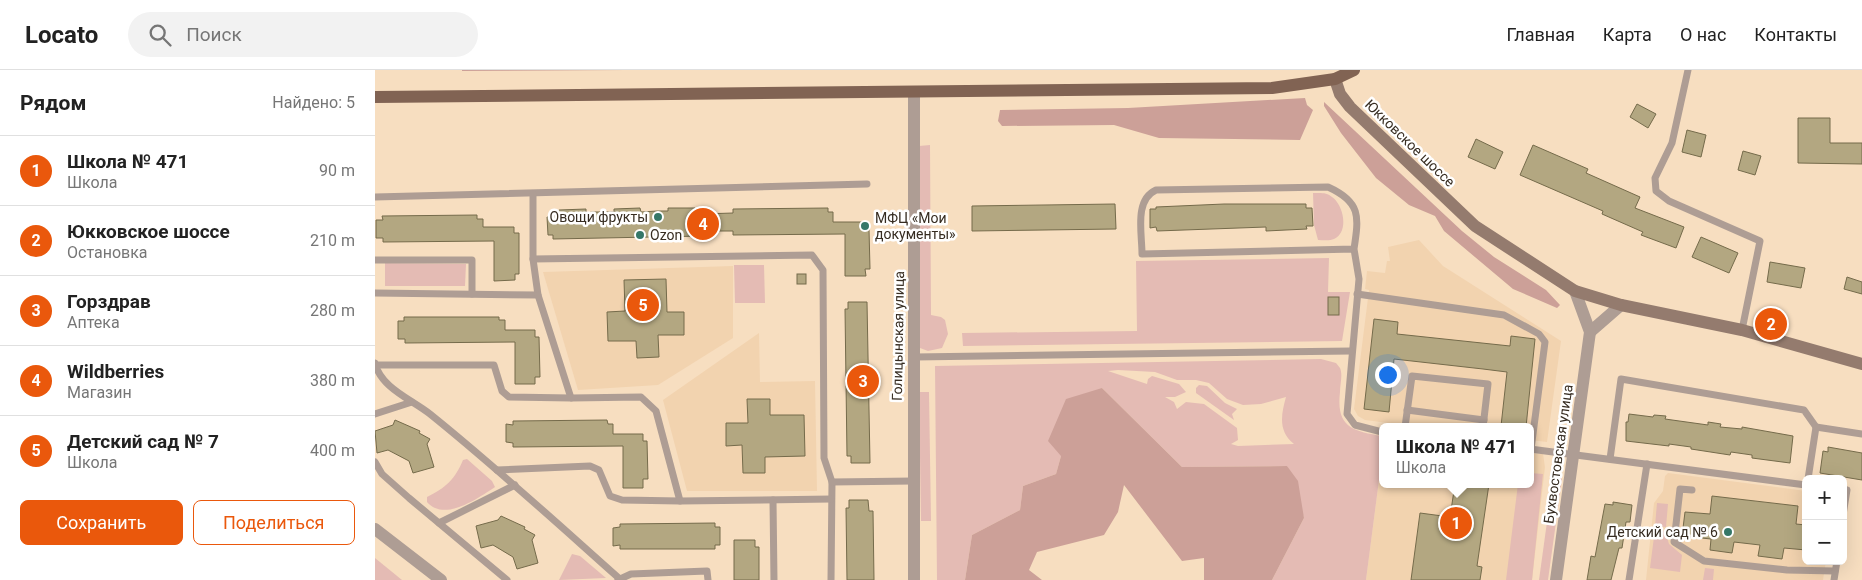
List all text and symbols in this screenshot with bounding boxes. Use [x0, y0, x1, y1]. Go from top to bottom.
search box [128, 12, 478, 57]
text: Locato [25, 21, 98, 49]
icon: search [146, 21, 174, 49]
text: Поиск [186, 23, 242, 46]
text: Главная [1506, 24, 1575, 45]
text: Карта [1603, 24, 1652, 45]
text: О нас [1680, 24, 1726, 45]
text: Контакты [1754, 24, 1837, 45]
text: Рядом [20, 91, 86, 115]
text: Найдено: 5 [272, 93, 355, 112]
street label: Юкковское шоссе [1362, 96, 1458, 190]
text: Школа № 471 [67, 150, 188, 173]
text: 1 [31, 161, 41, 180]
text: 90 m [319, 161, 355, 180]
text: Школа [67, 173, 118, 192]
pin: 4 [687, 205, 719, 243]
place label: Овощи фрукты [550, 209, 648, 225]
place label: МФЦ «Мои документы» [875, 210, 956, 242]
marker: Овощи фрукты [652, 211, 664, 223]
text: Юкковское шоссе [67, 220, 230, 243]
marker: МФЦ «Мои документы» [859, 220, 871, 232]
place label: Ozon [650, 227, 682, 243]
marker: Ozon [634, 229, 646, 241]
text: 2 [31, 231, 41, 250]
text: 210 m [310, 231, 355, 250]
text: Остановка [67, 243, 148, 262]
street label: Голицынская улица [889, 271, 907, 401]
pin: 5 [627, 286, 659, 324]
text: Горздрав [67, 290, 151, 313]
text: 3 [31, 301, 41, 320]
text: 280 m [310, 301, 355, 320]
pin: 2 [1755, 305, 1787, 343]
text: Аптека [67, 313, 120, 332]
text: Wildberries [67, 360, 164, 383]
pin: 3 [847, 362, 879, 400]
your location [1375, 362, 1401, 388]
text: 4 [31, 371, 41, 390]
text: 380 m [310, 371, 355, 390]
text: Магазин [67, 383, 132, 402]
street label: Бухвостовская улица [1540, 383, 1576, 525]
popup [1379, 423, 1534, 488]
text: Детский сад № 7 [67, 430, 219, 453]
text: Школа № 471 [1396, 435, 1517, 458]
text: 5 [31, 441, 41, 460]
text: 400 m [310, 441, 355, 460]
text: Школа [67, 453, 118, 472]
text: Школа [1396, 458, 1446, 477]
map controls [1802, 475, 1847, 565]
button: + [1802, 475, 1847, 520]
button: Сохранить [20, 500, 183, 545]
button: Поделиться [193, 500, 355, 545]
pin: 1 [1440, 504, 1472, 542]
button: − [1802, 520, 1847, 565]
place label: Детский сад № 6 [1607, 524, 1718, 540]
marker: Детский сад № 6 [1722, 526, 1734, 538]

